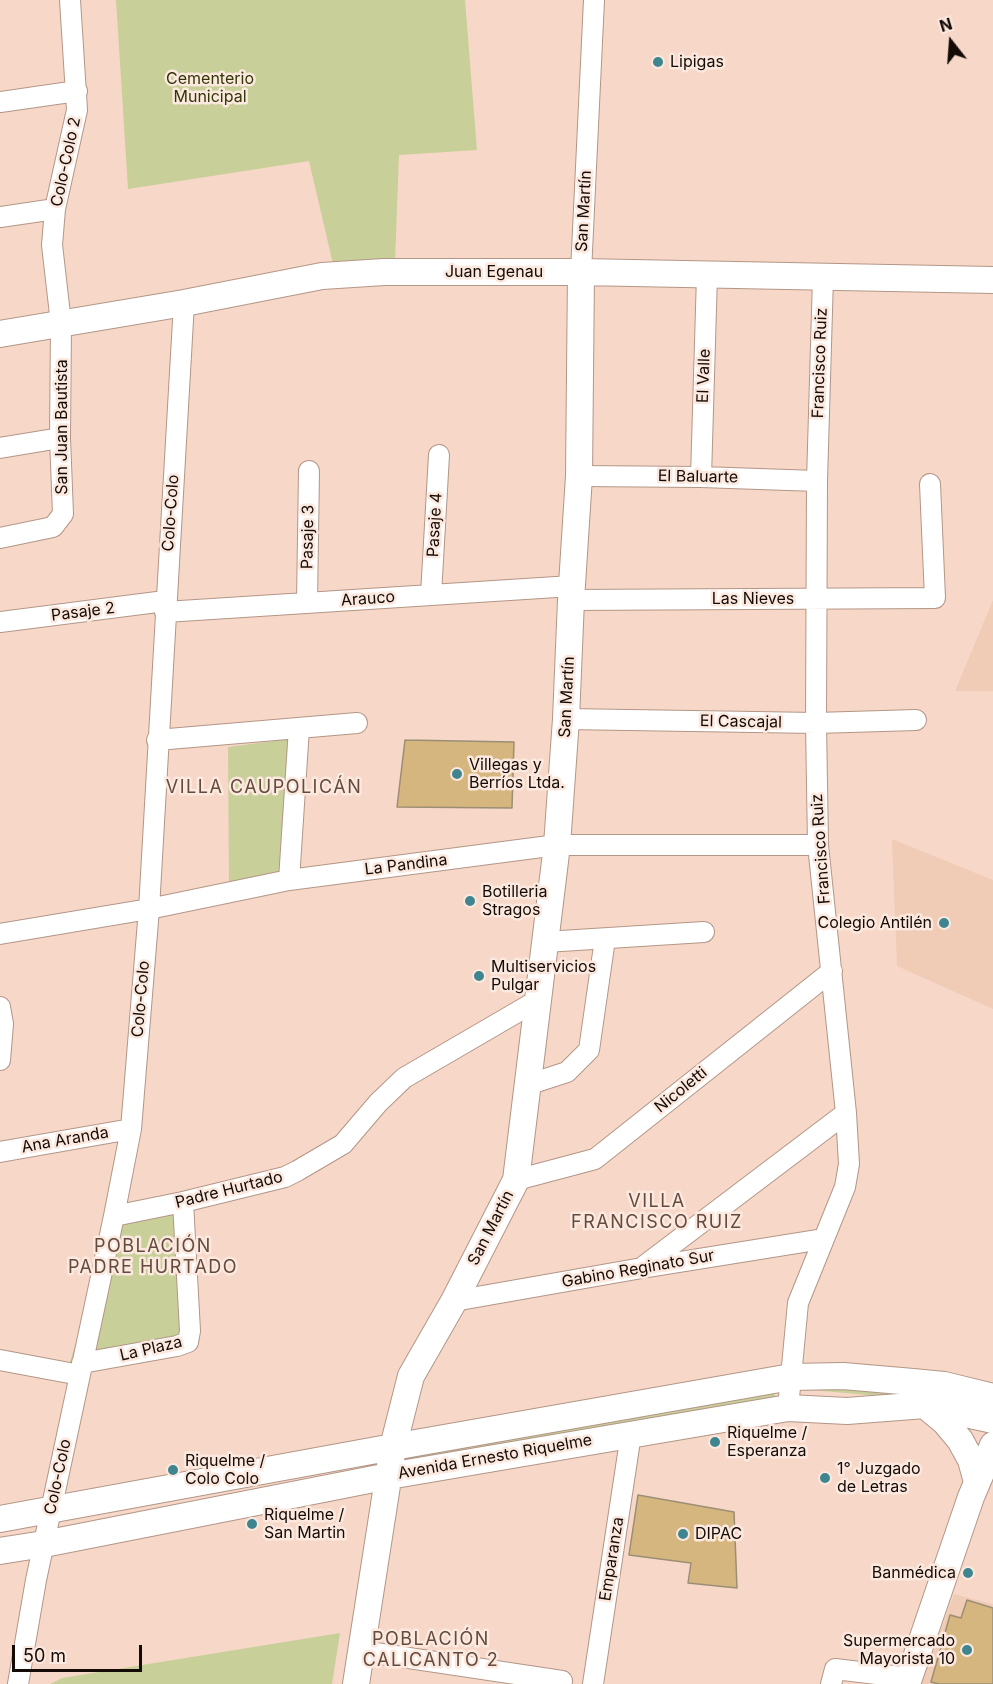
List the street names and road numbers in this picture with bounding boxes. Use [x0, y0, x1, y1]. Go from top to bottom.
street label: Colo-Colo 2 [47, 115, 85, 209]
street label: San Martín [572, 170, 596, 252]
street label: Juan Egenau [445, 262, 543, 282]
street label: Francisco Ruiz [808, 307, 832, 419]
street label: El Valle [693, 349, 715, 403]
street label: San Juan Bautista [52, 359, 72, 495]
street label: El Baluarte [658, 467, 738, 487]
street label: Colo-Colo [159, 474, 183, 552]
street label: Pasaje 4 [424, 492, 446, 558]
street label: Pasaje 3 [298, 505, 318, 569]
street label: Arauco [340, 588, 396, 610]
street label: Las Nieves [712, 589, 794, 609]
street label: Pasaje 2 [50, 599, 116, 625]
street label: San Martín [555, 656, 579, 738]
street label: El Cascajal [700, 712, 782, 732]
street label: Francisco Ruiz [808, 793, 834, 905]
street label: La Pandina [363, 850, 449, 880]
street label: Colo-Colo [128, 960, 154, 1038]
street label: Nicoletti [651, 1063, 711, 1117]
street label: Ana Aranda [20, 1123, 110, 1157]
street label: Padre Hurtado [173, 1167, 285, 1213]
street label: San Martín [464, 1187, 518, 1269]
street label: Gabino Reginato Sur [560, 1246, 716, 1292]
street label: La Plaza [118, 1333, 184, 1365]
street label: Avenida Ernesto Riquelme [396, 1430, 594, 1484]
street label: Colo-Colo [41, 1437, 75, 1517]
street label: Emparanza [596, 1516, 628, 1602]

